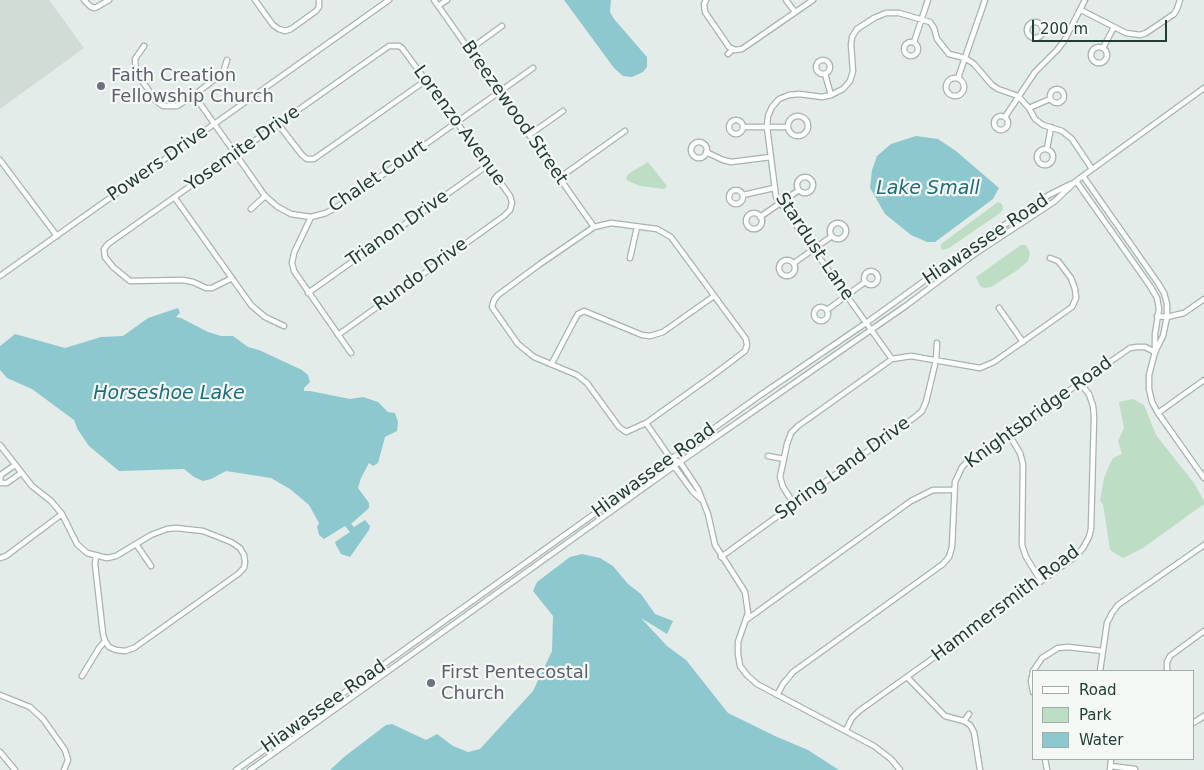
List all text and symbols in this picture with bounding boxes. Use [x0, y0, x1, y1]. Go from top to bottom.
scale bar [1034, 10, 1169, 42]
text: 200 m [1040, 20, 1088, 38]
street label: Breezewood Street [456, 37, 572, 189]
street label: Lorenzo Avenue [408, 62, 510, 190]
place label: Faith Creation Fellowship Church [111, 65, 274, 108]
marker: Faith Creation Fellowship Church [95, 80, 107, 92]
street label: Yosemite Drive [182, 102, 304, 196]
street label: Powers Drive [104, 121, 212, 207]
street label: Chalet Court [325, 136, 431, 218]
water label: Lake Small [876, 178, 980, 200]
street label: Trianon Drive [343, 186, 453, 272]
street label: Stardust Lane [770, 189, 858, 305]
street label: Hiawassee Road [919, 190, 1053, 290]
street label: Rundo Drive [370, 234, 472, 316]
street label: Knightsbridge Road [961, 353, 1117, 473]
water label: Horseshoe Lake [93, 383, 245, 405]
street label: Spring Land Drive [771, 413, 915, 525]
street label: Hiawassee Road [588, 419, 720, 523]
street label: Hammersmith Road [928, 541, 1084, 667]
street label: Hiawassee Road [258, 656, 390, 758]
place label: First Pentecostal Church [441, 662, 589, 704]
legend [1032, 670, 1194, 760]
marker: First Pentecostal Church [425, 677, 437, 689]
text: Road [1079, 681, 1117, 699]
text: Park [1079, 706, 1111, 724]
text: Water [1079, 731, 1123, 749]

